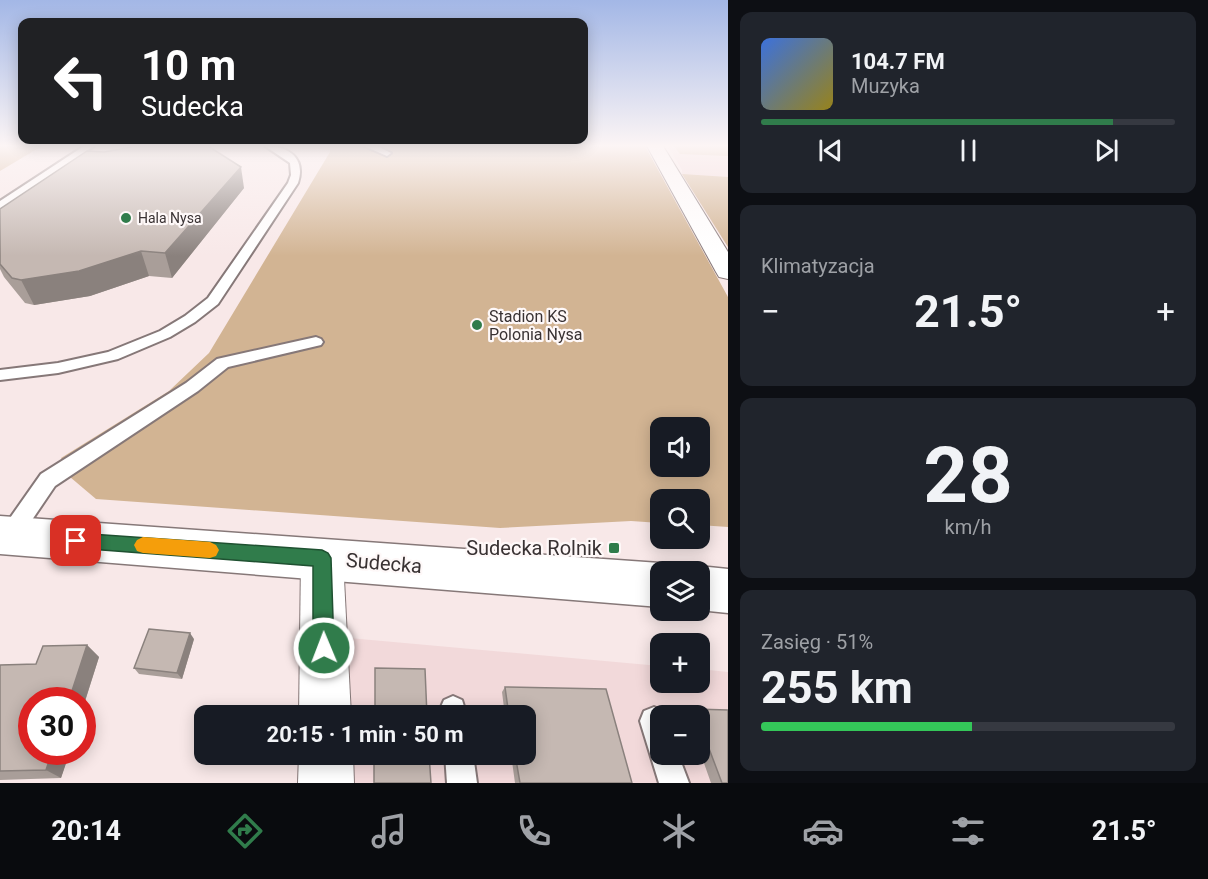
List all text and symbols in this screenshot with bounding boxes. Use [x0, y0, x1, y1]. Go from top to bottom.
text: 10 m [141, 41, 236, 90]
icon: left [42, 42, 120, 120]
text: 104.7 FM [851, 49, 945, 74]
text: Muzyka [851, 74, 920, 98]
text: Sudecka [141, 91, 244, 123]
icon: previous [814, 134, 847, 167]
icon: pause [952, 134, 985, 167]
icon: next [1090, 134, 1123, 167]
place label: Hala Nysa [138, 210, 202, 226]
marker: Hala Nysa [119, 211, 133, 225]
text: Klimatyzacja [761, 254, 875, 278]
text: 21.5° [914, 285, 1022, 338]
text: − [761, 292, 780, 331]
text: + [1156, 292, 1175, 331]
place label: Stadion KS Polonia Nysa [489, 307, 582, 344]
marker: Stadion KS Polonia Nysa [470, 318, 484, 332]
map controls [650, 417, 710, 765]
button: sound [650, 417, 710, 477]
text: 28 [923, 430, 1013, 521]
button: search [650, 489, 710, 549]
pin [50, 515, 101, 566]
text: km/h [945, 515, 991, 539]
icon: arrive [59, 524, 92, 557]
place label: Sudecka Rolnik [466, 536, 603, 560]
marker: Sudecka Rolnik [607, 541, 621, 555]
street label: Sudecka [345, 548, 423, 578]
button: layers [650, 561, 710, 621]
position arrow [292, 616, 356, 680]
text: Zasięg · 51% [761, 630, 873, 654]
button: + [650, 633, 710, 693]
text: 255 km [761, 661, 913, 714]
speed limit sign: 30 [18, 687, 96, 765]
button: − [650, 705, 710, 765]
text: 20:15 · 1 min · 50 m [267, 722, 463, 747]
icon: directions [224, 810, 266, 852]
icon: music [368, 810, 410, 852]
icon: phone [513, 810, 555, 852]
icon: climate [658, 810, 700, 852]
icon: car [802, 810, 844, 852]
icon: filters [947, 810, 989, 852]
text: 20:14 [51, 815, 121, 847]
text: 21.5° [1092, 815, 1157, 847]

